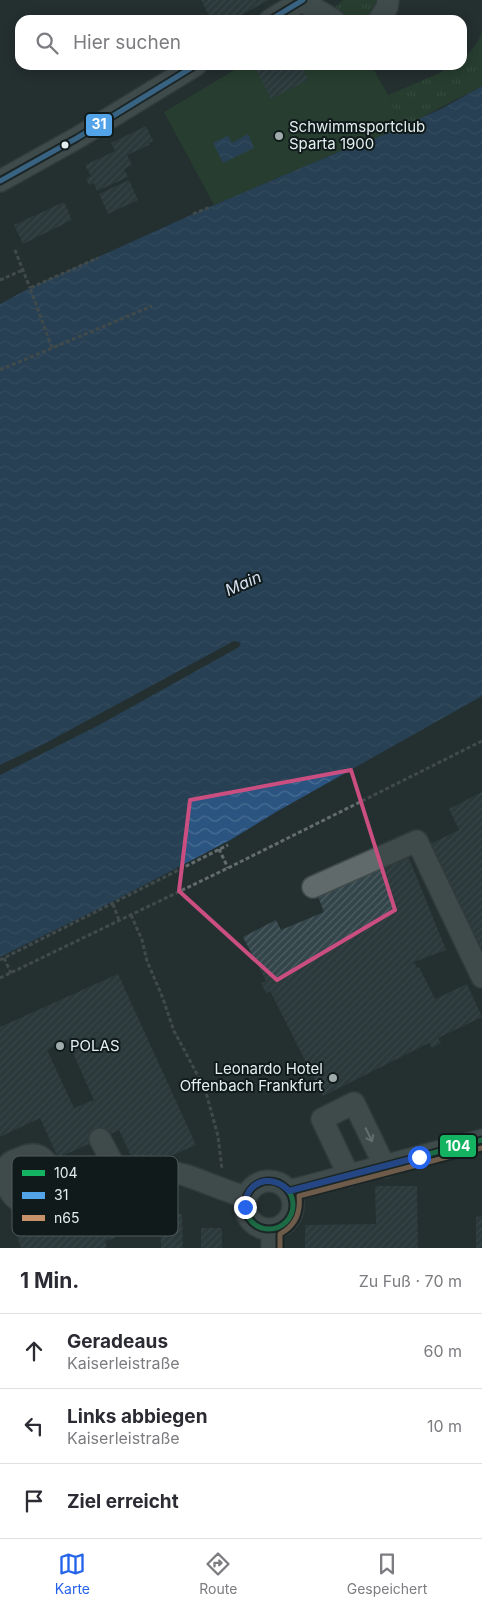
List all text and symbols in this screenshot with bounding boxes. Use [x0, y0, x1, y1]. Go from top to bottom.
search box [15, 15, 467, 70]
icon: search [33, 29, 61, 57]
text: Hier suchen [73, 31, 181, 54]
line badge: 31 [85, 113, 113, 137]
text: 31 [91, 115, 107, 132]
place label: Schwimmsportclub Sparta 1900 [289, 117, 425, 153]
marker: Schwimmsportclub Sparta 1900 [273, 130, 285, 142]
unlabelled marker [60, 140, 70, 150]
water label: Main [222, 566, 264, 600]
place label: POLAS [70, 1036, 120, 1055]
marker: POLAS [54, 1040, 66, 1052]
place label: Leonardo Hotel Offenbach Frankfurt [180, 1059, 323, 1095]
marker: Leonardo Hotel Offenbach Frankfurt [327, 1072, 339, 1084]
one-way arrow [365, 1127, 375, 1142]
line badge: 104 [439, 1134, 477, 1158]
text: 104 [446, 1137, 470, 1154]
route start [408, 1146, 431, 1169]
legend [12, 1156, 178, 1236]
text: 104 [54, 1164, 78, 1181]
text: 31 [54, 1186, 68, 1203]
route end [234, 1196, 257, 1219]
text: n65 [54, 1209, 79, 1226]
text: 1 Min. [20, 1268, 79, 1293]
text: Zu Fuß · 70 m [359, 1271, 462, 1291]
text: Geradeaus [67, 1330, 168, 1353]
icon: ahead [20, 1337, 48, 1365]
text: 60 m [423, 1341, 462, 1361]
text: Kaiserleistraße [67, 1353, 180, 1373]
text: Links abbiegen [67, 1405, 208, 1428]
icon: left [20, 1412, 48, 1440]
text: 10 m [427, 1416, 462, 1436]
text: Kaiserleistraße [67, 1428, 180, 1448]
icon: arrive [20, 1487, 48, 1515]
text: Ziel erreicht [67, 1490, 179, 1513]
tab: Karte [55, 1550, 90, 1597]
tab: Route [199, 1550, 237, 1597]
tab: Gespeichert [347, 1550, 427, 1597]

